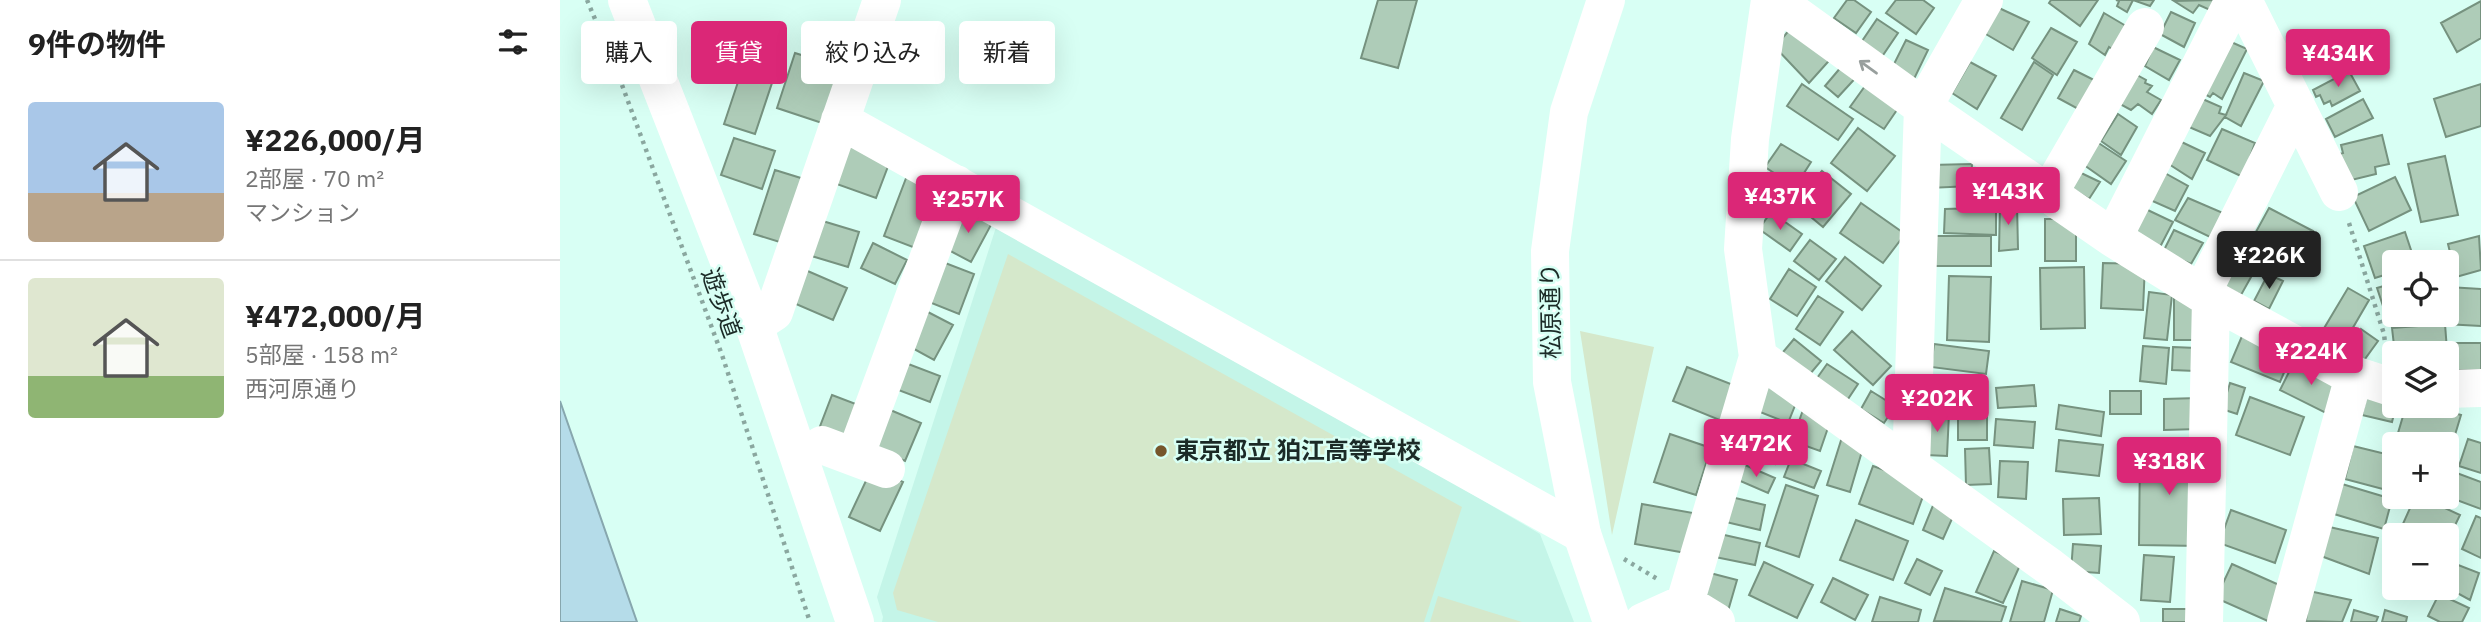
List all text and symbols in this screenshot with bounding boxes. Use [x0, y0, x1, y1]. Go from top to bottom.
chip: 購入 [581, 21, 677, 84]
chip: 賃貸 [691, 21, 787, 84]
chip: 絞り込み [801, 21, 945, 84]
chip: 新着 [959, 21, 1055, 84]
icon: filters [494, 23, 532, 61]
text: 9件の物件 [28, 24, 166, 63]
pin: ¥434K [2289, 29, 2387, 89]
text: ¥434K [2302, 37, 2374, 67]
one-way arrow [1859, 60, 1878, 74]
text: ¥226,000/月 [245, 120, 426, 159]
icon: home [84, 130, 168, 214]
text: 2部屋 · 70 m² [245, 163, 384, 193]
pin: ¥143K [1959, 168, 2057, 227]
pin: ¥437K [1731, 173, 1829, 232]
text: ¥143K [1972, 175, 2044, 205]
pin: ¥257K [919, 176, 1017, 235]
text: ¥437K [1744, 180, 1816, 210]
text: ¥257K [932, 183, 1004, 213]
text: マンション [245, 197, 360, 227]
pin: ¥226K [2220, 232, 2318, 291]
text: ¥226K [2233, 239, 2305, 269]
map controls [2382, 250, 2459, 600]
button: locate [2382, 250, 2459, 327]
street label: 遊歩道 [695, 263, 749, 342]
street label: 松原通り [1533, 263, 1567, 359]
text: ¥472,000/月 [245, 296, 426, 335]
icon: home [84, 306, 168, 390]
pin: ¥224K [2262, 328, 2360, 387]
text: ¥224K [2275, 335, 2347, 365]
text: 5部屋 · 158 m² [245, 339, 398, 369]
button: layers [2382, 341, 2459, 418]
text: 西河原通り [245, 373, 360, 403]
pin: ¥202K [1888, 374, 1986, 434]
text: ¥202K [1901, 382, 1973, 412]
pin: ¥472K [1707, 420, 1805, 479]
text: ¥472K [1720, 427, 1792, 457]
button: + [2382, 432, 2459, 509]
place label: 東京都立 狛江高等学校 [1175, 434, 1421, 466]
pin: ¥318K [2120, 438, 2218, 497]
marker: 東京都立 狛江高等学校 [1153, 443, 1169, 459]
text: ¥318K [2133, 445, 2205, 475]
button: − [2382, 523, 2459, 600]

